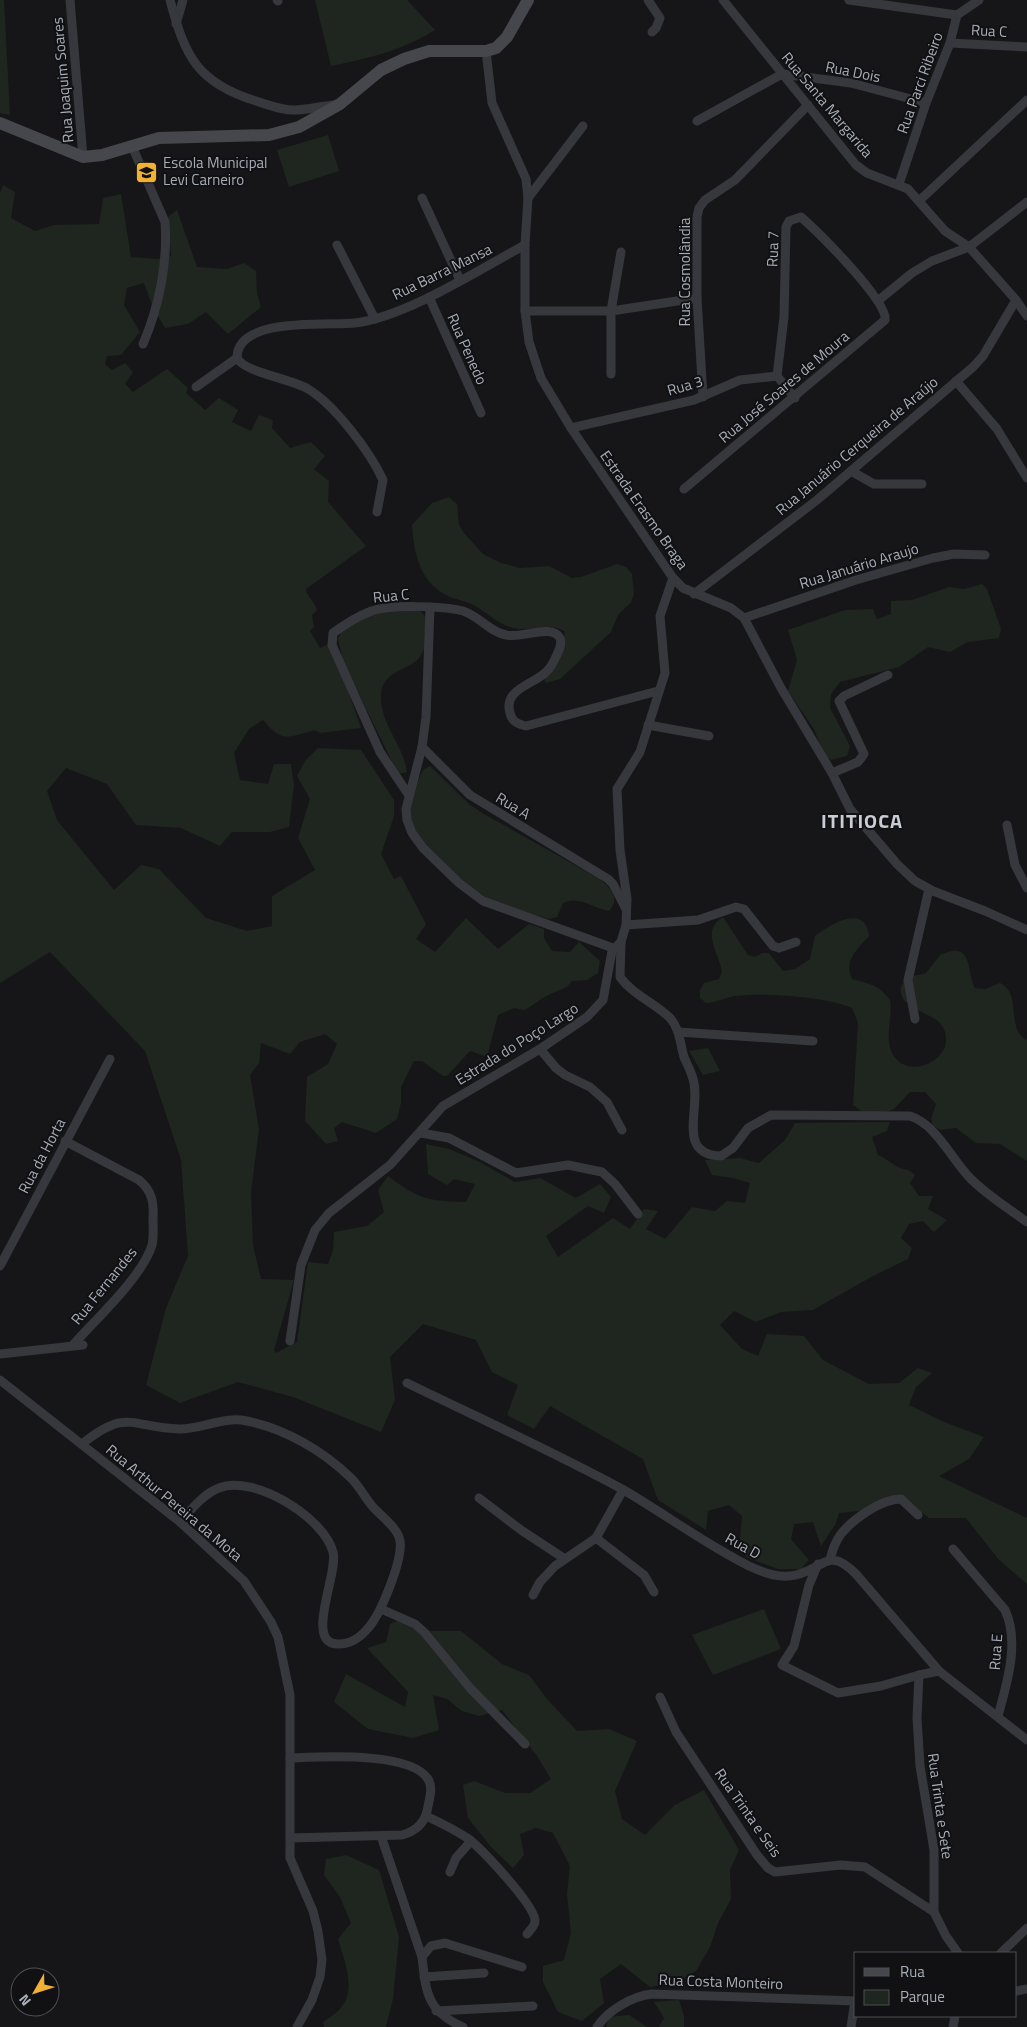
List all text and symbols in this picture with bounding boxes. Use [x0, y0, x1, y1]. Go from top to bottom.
street label: Rua Joaquim Soares [46, 16, 79, 144]
street label: Rua C [970, 18, 1008, 43]
street label: Rua Parci Ribeiro [890, 29, 949, 137]
street label: Rua Santa Margarida [776, 47, 879, 163]
street label: Rua Dois [823, 55, 883, 88]
place label: Escola Municipal Levi Carneiro [163, 151, 268, 191]
school or university icon: Escola Municipal Levi Carneiro [135, 160, 159, 184]
street label: Rua Cosmolândia [673, 217, 696, 327]
street label: Rua 7 [760, 230, 785, 268]
street label: Rua Barra Mansa [388, 237, 496, 306]
street label: Rua Penedo [442, 309, 493, 388]
street label: Rua José Soares de Moura [713, 325, 854, 448]
street label: Rua 3 [664, 369, 706, 402]
street label: Rua Januário Cerqueira de Araújo [770, 371, 943, 521]
street label: Estrada Erasmo Braga [595, 445, 695, 574]
street label: Rua Januário Araujo [796, 536, 922, 595]
street label: Rua C [372, 582, 410, 609]
street label: Rua A [492, 786, 535, 825]
district label: ITITIOCA [821, 805, 903, 836]
street label: Estrada do Poço Largo [451, 996, 583, 1091]
street label: Rua da Horta [12, 1113, 71, 1198]
street label: Rua Fernandes [65, 1242, 142, 1330]
street label: Rua Arthur Pereira da Mota [101, 1438, 248, 1567]
street label: Rua D [721, 1526, 765, 1565]
street label: Rua E [983, 1633, 1008, 1671]
street label: Rua Trinta e Sete [922, 1752, 959, 1860]
street label: Rua Trinta e Seis [709, 1764, 788, 1862]
legend [854, 1952, 1017, 2017]
text: Rua [900, 1960, 925, 1983]
north arrow [10, 1967, 60, 2017]
street label: Rua Costa Monteiro [658, 1968, 784, 1995]
text: Parque [900, 1985, 945, 2008]
text: N [13, 1990, 36, 2011]

